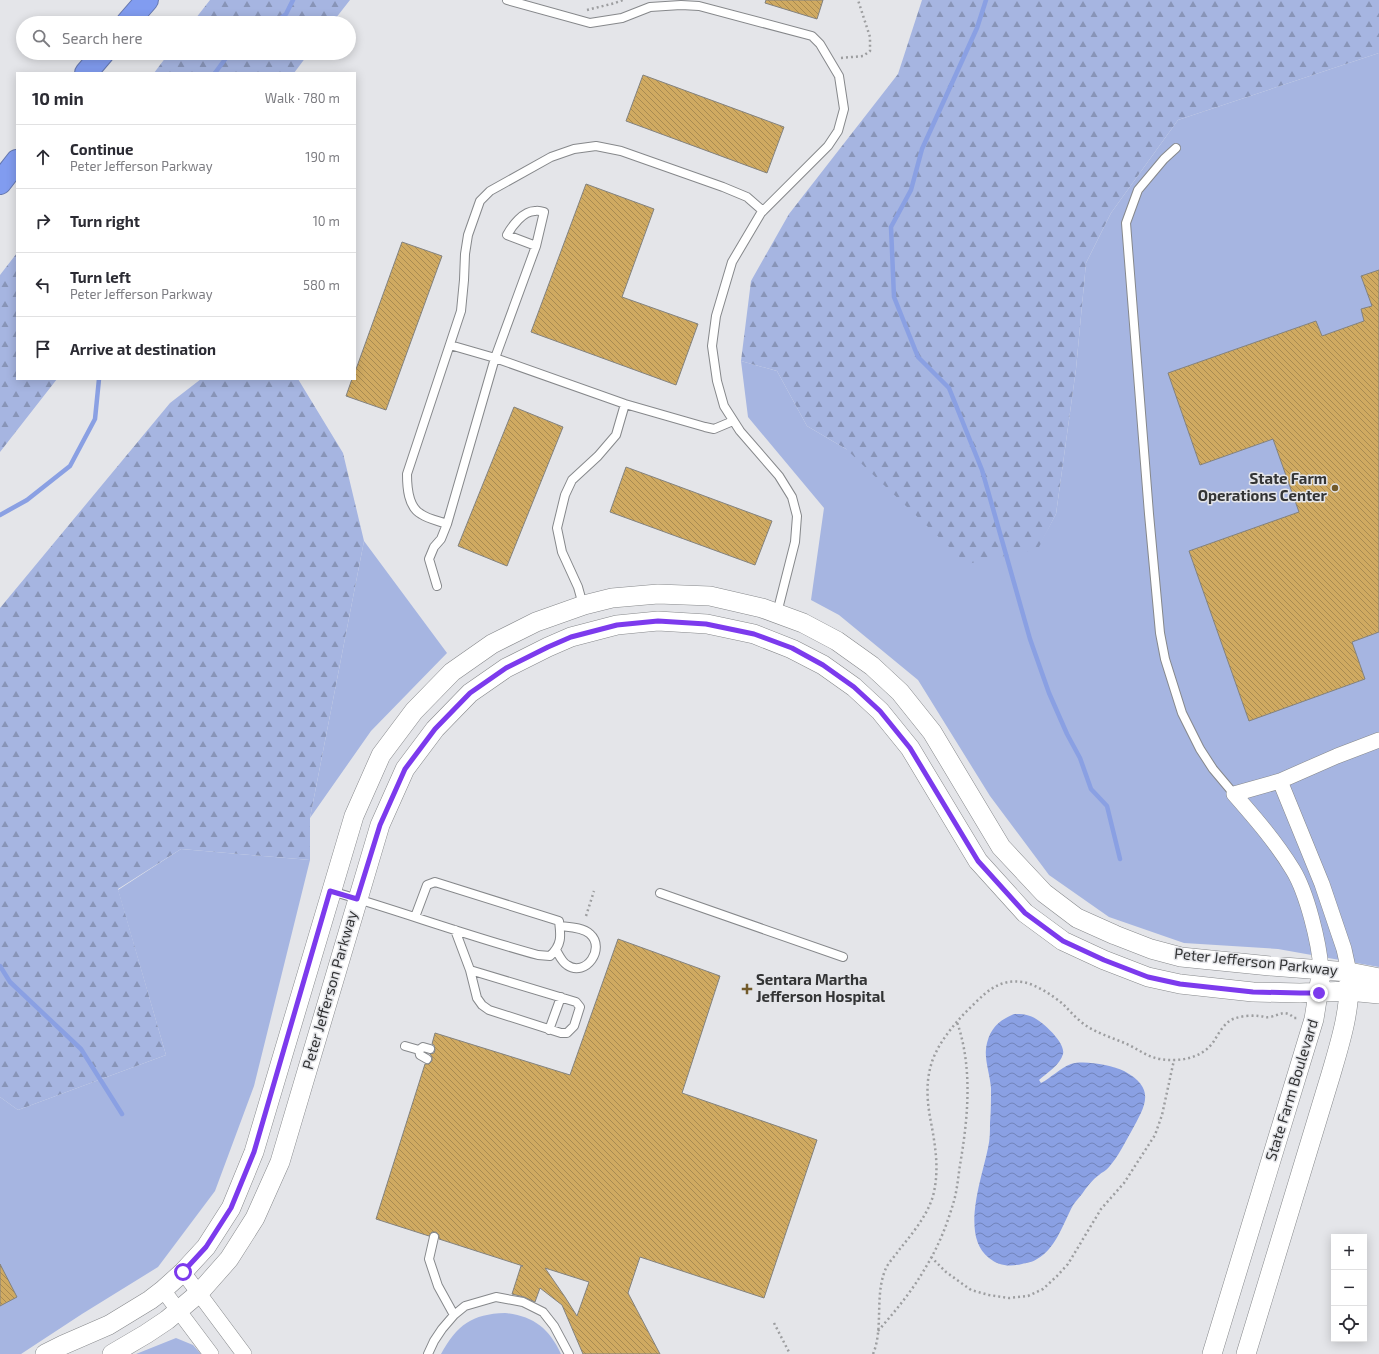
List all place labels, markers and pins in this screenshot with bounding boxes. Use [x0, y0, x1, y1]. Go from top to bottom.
place label: State Farm Operations Center [1198, 469, 1328, 504]
marker: State Farm Operations Center [1330, 483, 1340, 493]
place label: Sentara Martha Jefferson Hospital [756, 970, 885, 1005]
marker: Sentara Martha Jefferson Hospital [741, 983, 753, 995]

